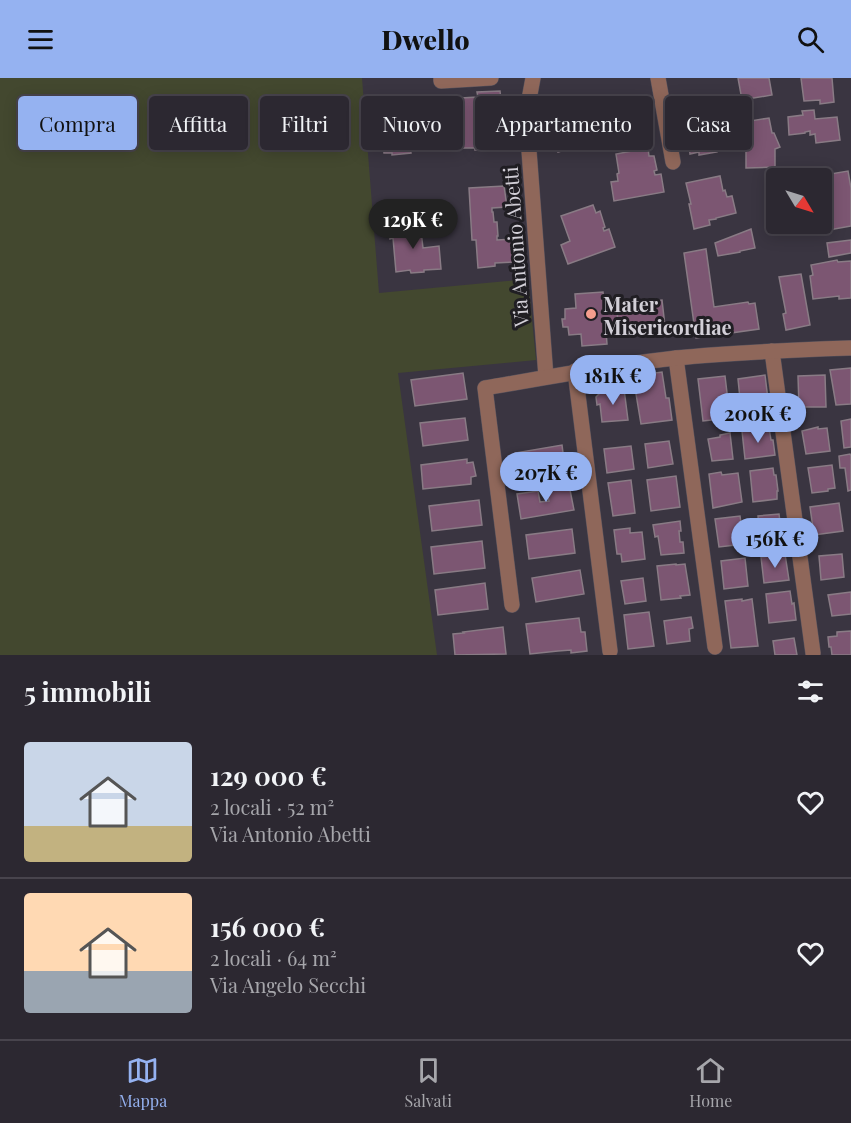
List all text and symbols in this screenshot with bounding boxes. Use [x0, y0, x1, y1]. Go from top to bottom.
text: Dwello [381, 21, 470, 57]
icon: menu [24, 23, 57, 56]
icon: search [794, 23, 827, 56]
chip: Compra [18, 96, 137, 150]
chip: Affitta [149, 96, 248, 150]
chip: Filtri [260, 96, 349, 150]
chip: Nuovo [361, 96, 463, 150]
chip: Appartamento [475, 96, 653, 150]
chip: Casa [665, 96, 752, 150]
street label: Via Antonio Abetti [496, 166, 534, 329]
north arrow [766, 168, 832, 234]
map controls [766, 168, 832, 234]
pin: 129K € [364, 199, 462, 250]
text: 129K € [383, 205, 443, 232]
place label: Mater Misericordiae [603, 290, 732, 340]
marker: Mater Misericordiae [584, 307, 598, 321]
pin: 181K € [564, 355, 662, 406]
text: 181K € [584, 361, 642, 388]
pin: 200K € [709, 393, 807, 444]
text: 200K € [724, 399, 792, 426]
pin: 207K € [497, 452, 595, 503]
text: 207K € [514, 458, 578, 485]
pin: 156K € [726, 518, 824, 569]
text: 156K € [745, 524, 805, 551]
text: 5 immobili [24, 674, 151, 709]
icon: filters [794, 675, 827, 708]
text: 129 000 € [210, 758, 327, 793]
icon: home [72, 766, 144, 838]
icon: heart [794, 786, 827, 819]
text: 2 locali · 52 m² [210, 793, 334, 820]
text: Via Antonio Abetti [210, 820, 371, 847]
text: 156 000 € [210, 909, 325, 944]
icon: home [72, 917, 144, 989]
icon: heart [794, 937, 827, 970]
text: 2 locali · 64 m² [210, 944, 337, 971]
text: Via Angelo Secchi [210, 971, 366, 998]
tab: Mappa [119, 1054, 167, 1111]
tab: Salvati [405, 1054, 452, 1111]
tab: Home [689, 1054, 732, 1111]

